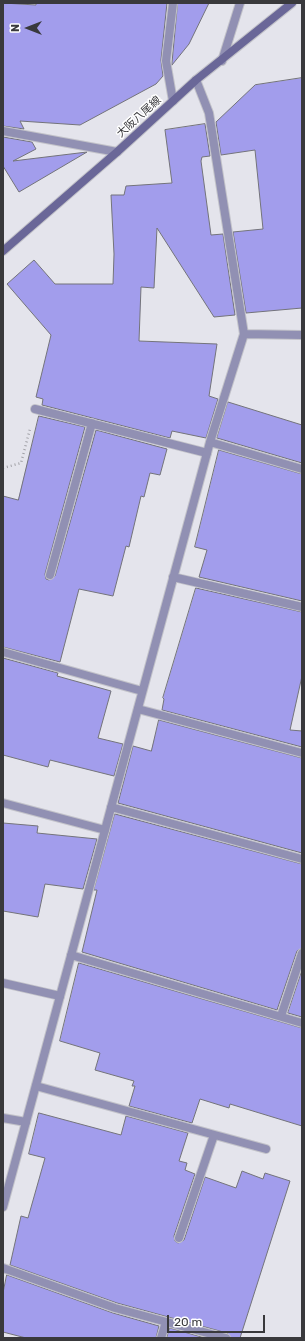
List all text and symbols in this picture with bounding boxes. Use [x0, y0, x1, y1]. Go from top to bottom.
north arrow [8, 8, 48, 48]
text: N [9, 24, 22, 32]
street label: 大阪八尾線 [114, 94, 164, 140]
scale bar [169, 1307, 267, 1333]
text: 20 m [174, 1315, 202, 1329]

